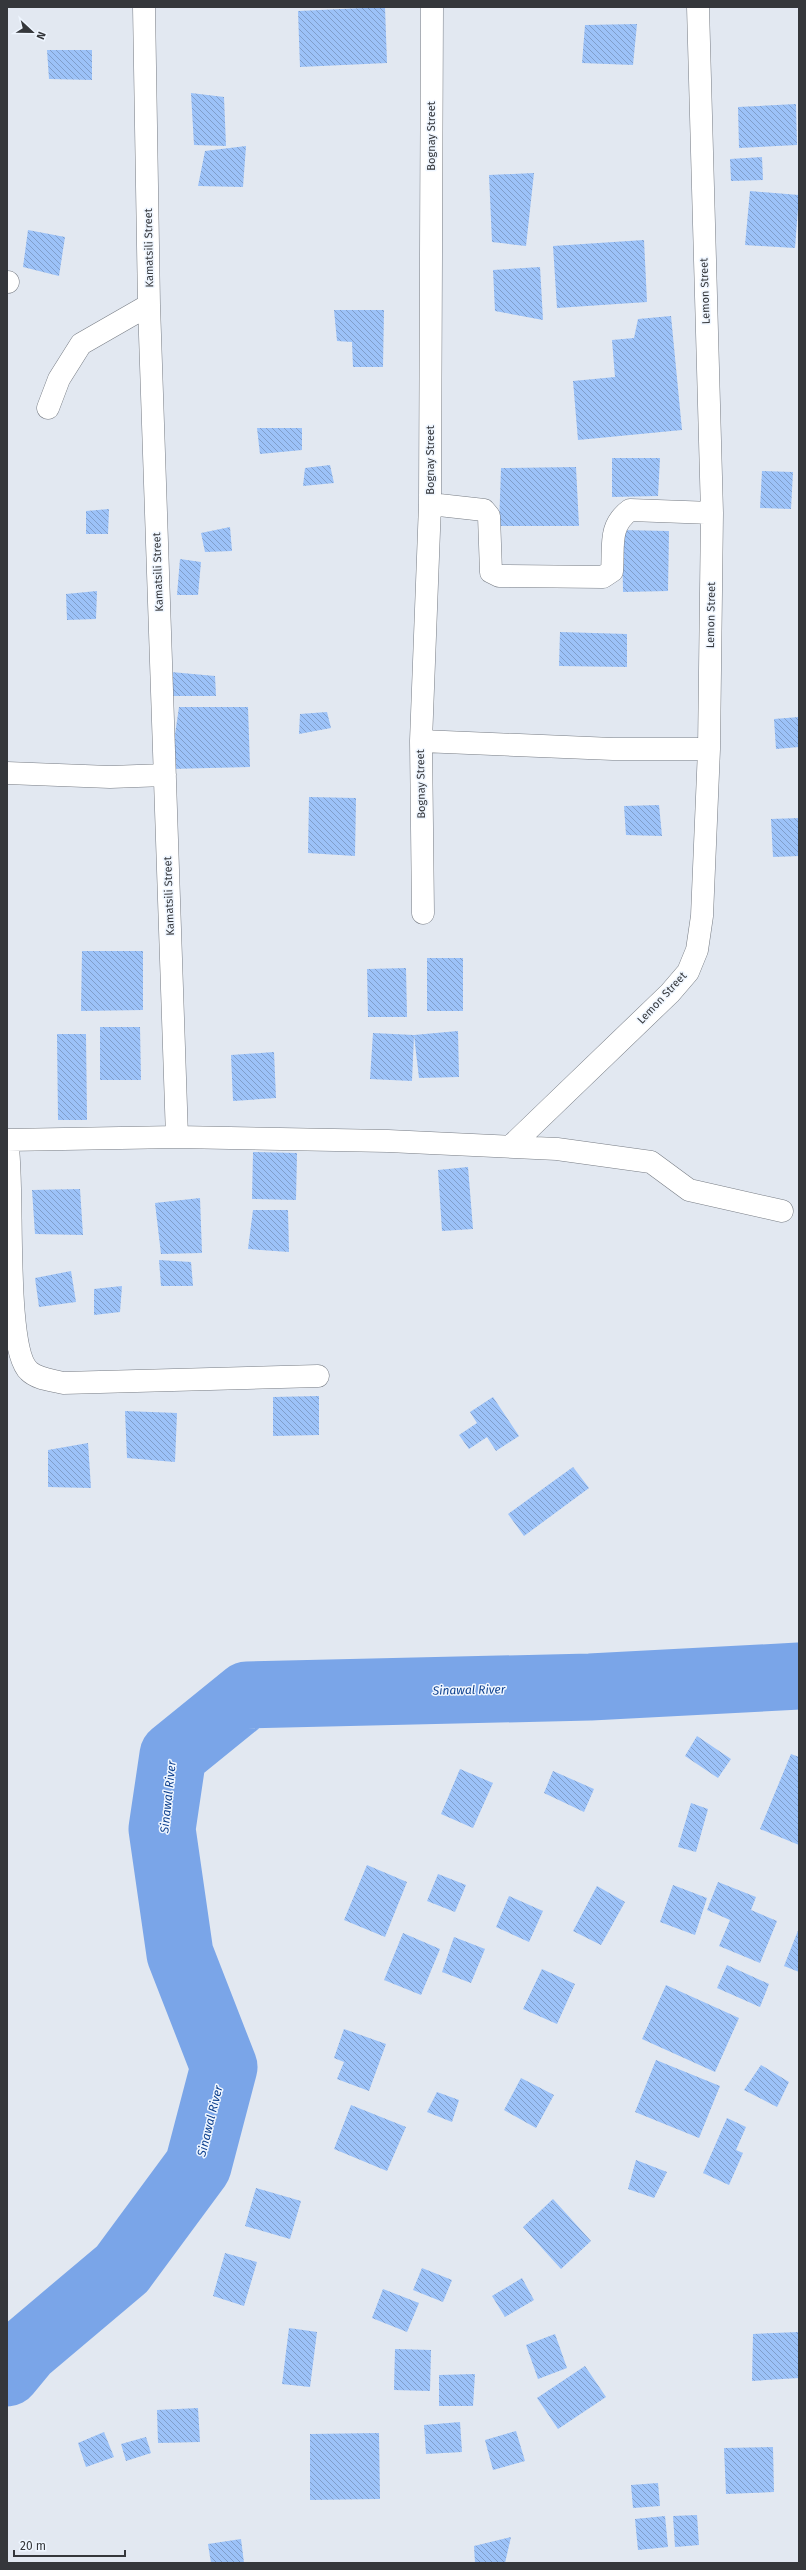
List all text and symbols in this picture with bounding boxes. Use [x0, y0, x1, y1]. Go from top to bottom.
north arrow [12, 12, 52, 52]
text: N [33, 30, 48, 41]
street label: Bognay Street [425, 101, 438, 171]
street label: Kamatsili Street [142, 208, 156, 288]
street label: Lemon Street [697, 258, 713, 324]
street label: Bognay Street [424, 425, 437, 495]
street label: Kamatsili Street [150, 532, 166, 612]
street label: Lemon Street [704, 582, 718, 648]
street label: Bognay Street [414, 749, 428, 819]
street label: Kamatsili Street [161, 856, 177, 936]
street label: Lemon Street [635, 969, 689, 1027]
water label: Sinawal River [432, 1682, 506, 1698]
water label: Sinawal River [157, 1760, 179, 1835]
water label: Sinawal River [194, 2084, 226, 2159]
scale bar [14, 2532, 125, 2558]
text: 20 m [20, 2539, 46, 2553]

